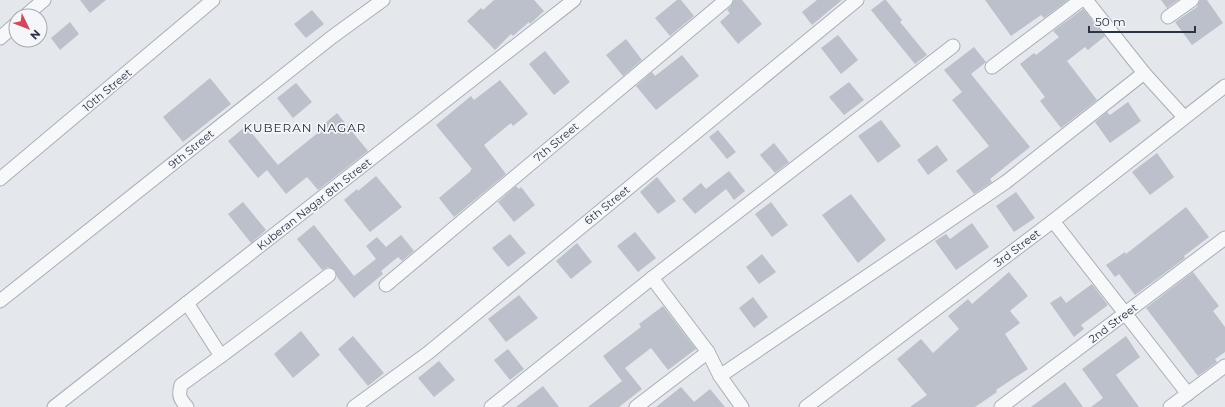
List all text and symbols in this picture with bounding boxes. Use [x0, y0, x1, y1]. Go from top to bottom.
north arrow [8, 8, 48, 48]
scale bar [1089, 8, 1195, 34]
text: 50 m [1095, 14, 1126, 29]
text: N [27, 27, 43, 43]
street label: 10th Street [80, 65, 135, 114]
street label: 7th Street [531, 119, 582, 165]
district label: KUBERAN NAGAR [244, 120, 366, 135]
street label: 9th Street [165, 126, 217, 172]
street label: Kuberan Nagar 8th Street [254, 155, 375, 253]
street label: 6th Street [581, 182, 633, 228]
street label: 3rd Street [991, 226, 1043, 270]
street label: 2nd Street [1086, 300, 1141, 346]

